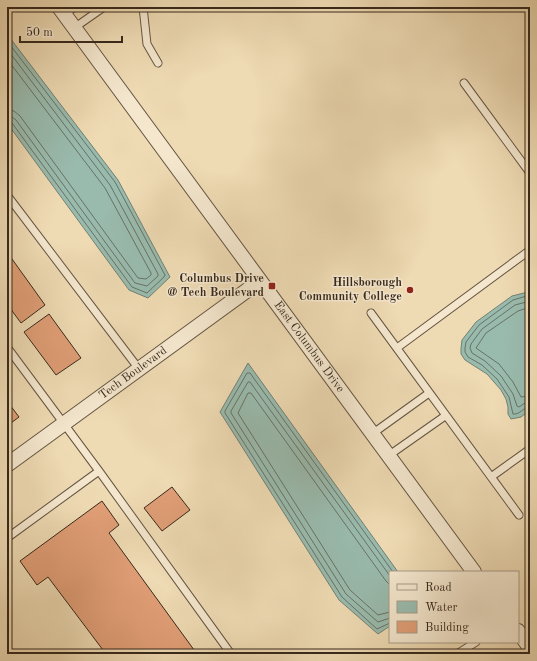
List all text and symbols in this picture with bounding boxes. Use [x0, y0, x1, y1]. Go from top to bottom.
scale bar [20, 18, 122, 44]
text: 50 m [26, 26, 53, 39]
place label: Columbus Drive @ Tech Boulevard [167, 273, 265, 299]
place label: Hillsborough Community College [299, 277, 402, 303]
marker: Columbus Drive @ Tech Boulevard [267, 281, 277, 291]
marker: Hillsborough Community College [405, 285, 415, 295]
street label: East Columbus Drive [271, 299, 347, 395]
street label: Tech Boulevard [97, 345, 169, 402]
legend [389, 571, 519, 643]
text: Road [425, 582, 452, 594]
text: Water [425, 602, 458, 614]
text: Building [425, 622, 469, 634]

